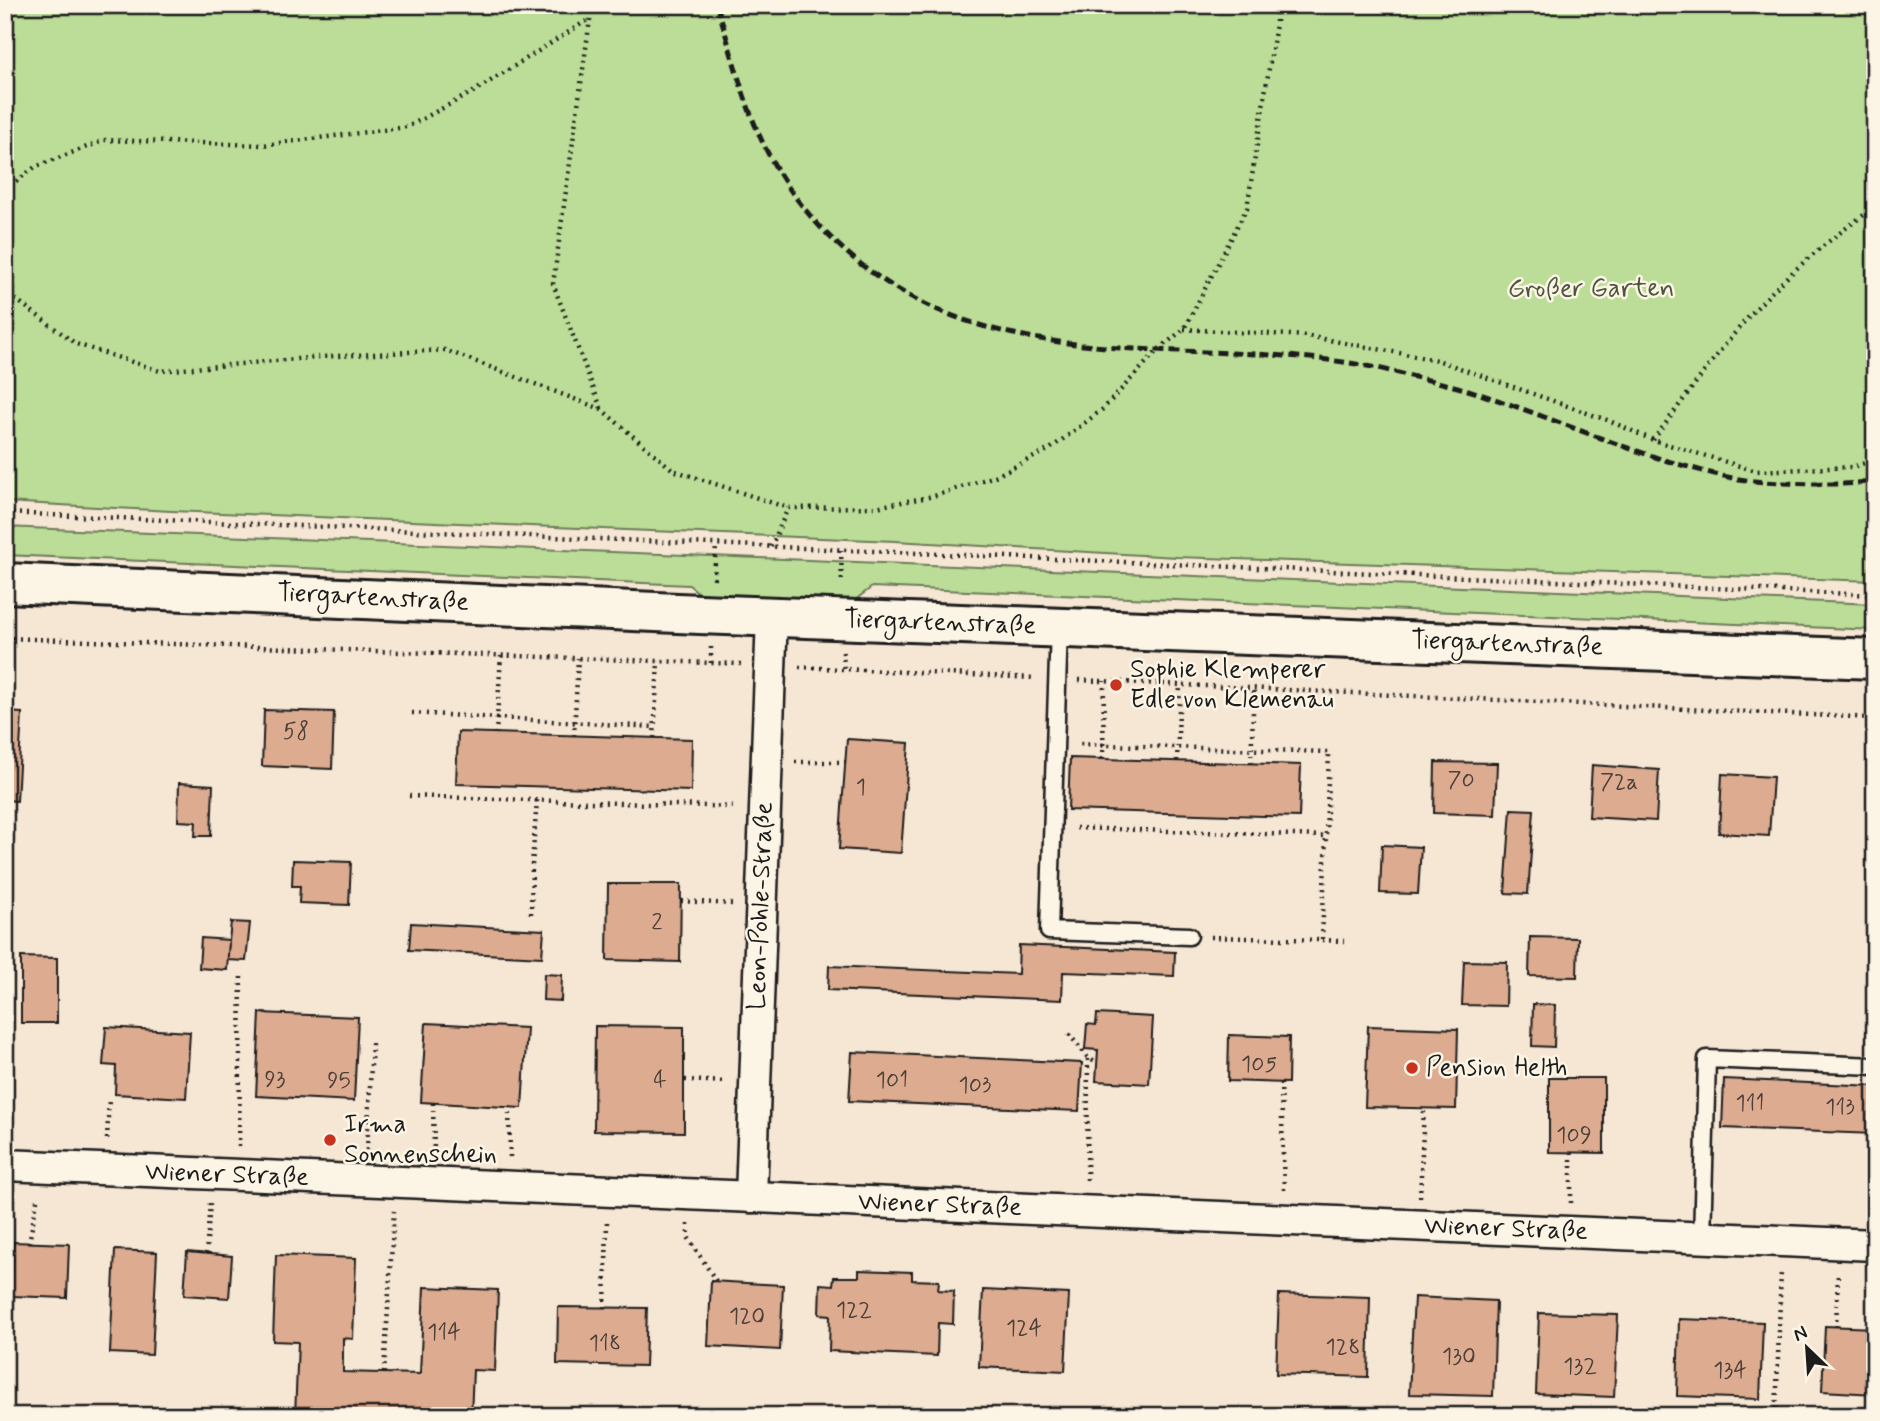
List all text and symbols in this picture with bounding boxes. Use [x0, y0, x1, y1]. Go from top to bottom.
park label: Großer Garten [1508, 272, 1674, 306]
street label: Tiergartenstraße [276, 576, 470, 622]
street label: Tiergartenstraße [843, 603, 1037, 645]
street label: Tiergartenstraße [1410, 624, 1604, 666]
place label: Sophie Klemperer Edle von Klemenau [1130, 653, 1334, 717]
marker: Sophie Klemperer Edle von Klemenau [1108, 677, 1124, 693]
house number: 58 [283, 717, 309, 747]
house number: 70 [1447, 766, 1475, 796]
house number: 72a [1600, 768, 1638, 798]
house number: 1 [856, 773, 866, 803]
street label: Leon-Pohle-Straße [740, 801, 782, 1011]
house number: 2 [651, 908, 663, 938]
house number: 105 [1241, 1050, 1277, 1080]
place label: Pension Helth [1426, 1051, 1567, 1085]
marker: Pension Helth [1404, 1060, 1420, 1076]
house number: 93 [264, 1065, 286, 1095]
house number: 4 [653, 1065, 667, 1095]
house number: 95 [327, 1066, 351, 1096]
house number: 101 [876, 1066, 908, 1096]
house number: 103 [959, 1071, 991, 1101]
house number: 111 [1735, 1089, 1765, 1119]
house number: 113 [1825, 1093, 1855, 1123]
place label: Irma Sonnenschein [344, 1108, 497, 1172]
house number: 109 [1556, 1121, 1592, 1151]
marker: Irma Sonnenschein [322, 1132, 338, 1148]
street label: Wiener Straße [145, 1155, 310, 1195]
street label: Wiener Straße [858, 1185, 1023, 1225]
street label: Wiener Straße [1424, 1209, 1589, 1249]
house number: 122 [836, 1296, 872, 1326]
house number: 120 [729, 1302, 765, 1332]
north arrow [1772, 1312, 1842, 1382]
house number: 124 [1006, 1314, 1042, 1344]
house number: 114 [427, 1318, 461, 1348]
text: N [1789, 1320, 1811, 1348]
house number: 118 [589, 1329, 621, 1359]
house number: 128 [1326, 1333, 1360, 1363]
house number: 130 [1442, 1342, 1476, 1372]
house number: 132 [1563, 1352, 1597, 1382]
house number: 134 [1713, 1356, 1747, 1386]

